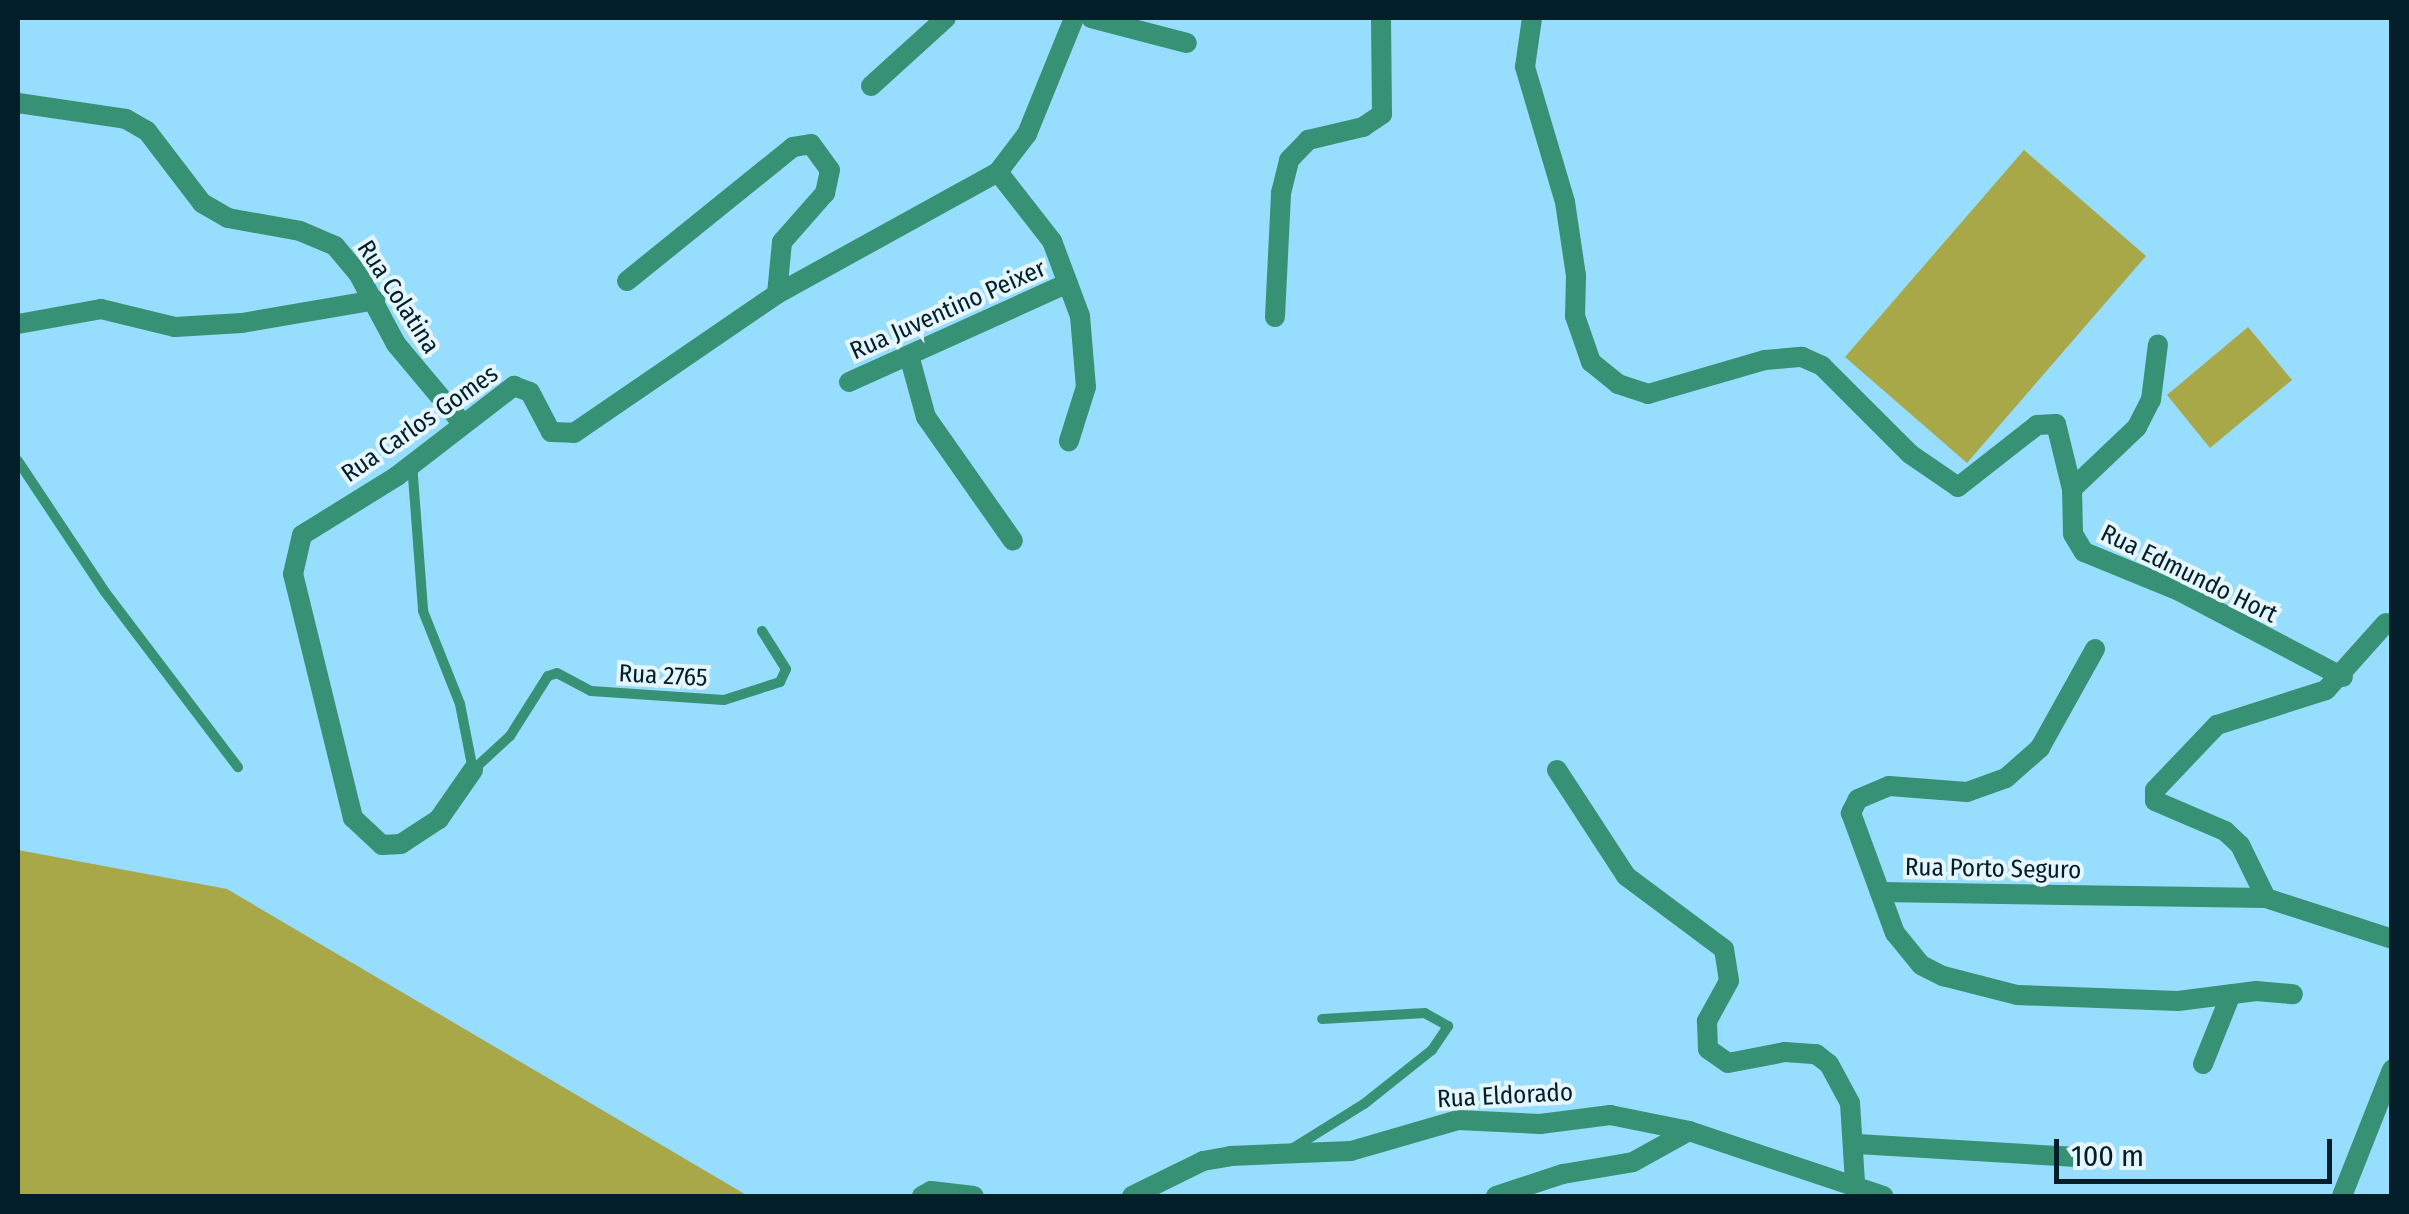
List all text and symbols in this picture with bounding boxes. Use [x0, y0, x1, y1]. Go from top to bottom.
street label: Rua Colatina [350, 235, 446, 359]
street label: Rua Juventino Peixer [846, 253, 1050, 367]
street label: Rua Carlos Gomes [336, 359, 504, 489]
street label: Rua Edmundo Hort [2096, 518, 2282, 630]
street label: Rua 2765 [618, 659, 708, 693]
street label: Rua Porto Seguro [1905, 852, 2081, 886]
street label: Rua Eldorado [1436, 1077, 1574, 1115]
scale bar [2059, 1119, 2336, 1181]
text: 100 m [2071, 1138, 2144, 1174]

